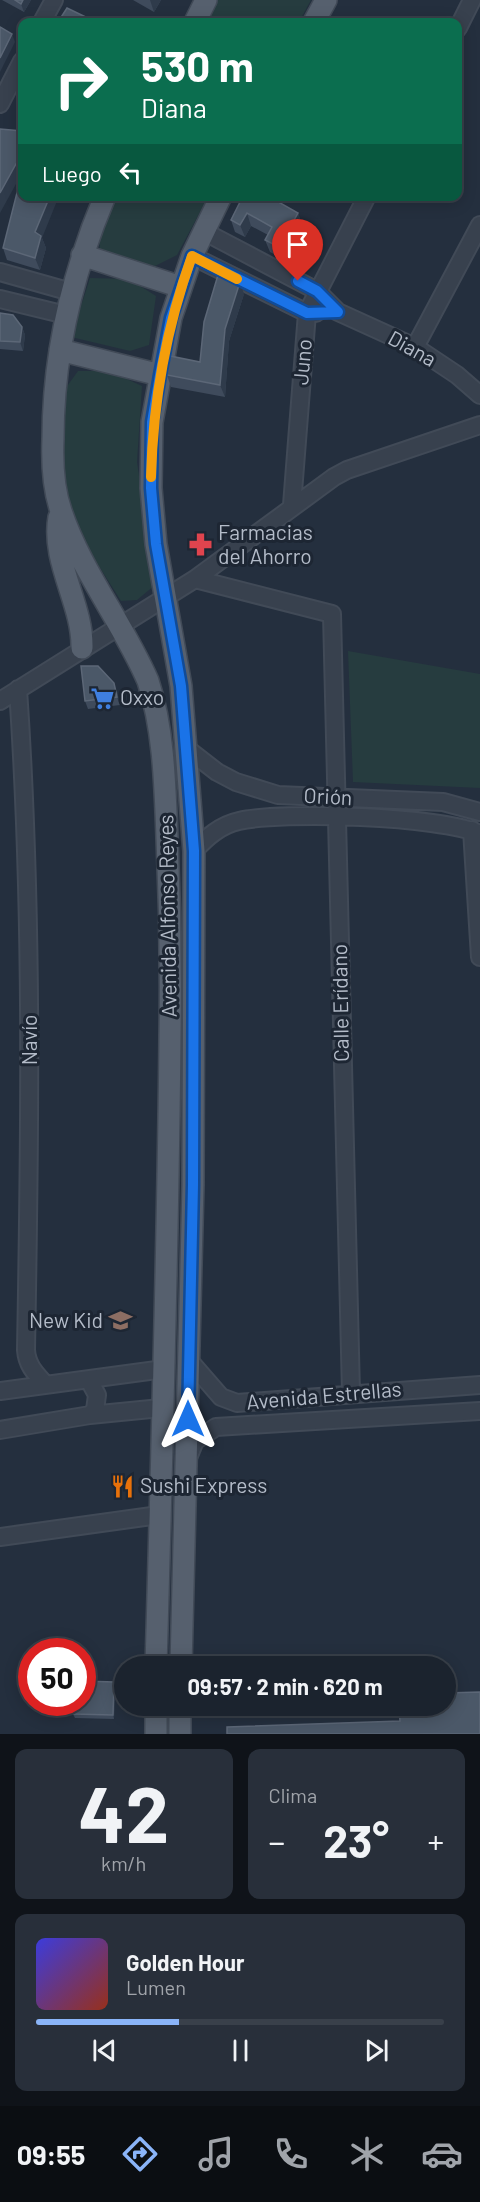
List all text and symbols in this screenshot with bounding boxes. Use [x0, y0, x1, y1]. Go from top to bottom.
text: 530 m [141, 40, 254, 90]
icon: right [42, 42, 120, 120]
text: Diana [141, 91, 207, 123]
icon: left [114, 156, 147, 189]
text: Luego [42, 160, 102, 186]
pin [272, 219, 323, 281]
icon: arrive [281, 228, 314, 261]
street label: Diana [384, 324, 441, 371]
street label: Juno [287, 338, 316, 386]
place label: Farmacias del Ahorro [218, 519, 313, 568]
pharmacy icon: Farmacias del Ahorro [187, 532, 213, 558]
place label: Oxxo [120, 684, 164, 709]
supermarket icon: Oxxo [89, 685, 115, 711]
street label: Orión [303, 782, 353, 809]
street label: Avenida Alfonso Reyes [152, 814, 181, 1018]
street label: Calle Erídano [326, 944, 353, 1062]
street label: Navío [16, 1015, 41, 1065]
place label: New Kid [29, 1307, 103, 1332]
school or university icon: New Kid [108, 1308, 134, 1334]
street label: Avenida Estrellas [245, 1375, 403, 1414]
position arrow [156, 1387, 220, 1451]
place label: Sushi Express [140, 1472, 267, 1497]
restaurant icon: Sushi Express [109, 1473, 135, 1499]
speed limit sign: 50 [18, 1638, 96, 1716]
text: 09:57 · 2 min · 620 m [187, 1673, 383, 1699]
text: 42 [78, 1765, 169, 1859]
text: Clima [269, 1783, 317, 1807]
text: 23° [323, 1813, 389, 1867]
text: − [269, 1821, 285, 1861]
text: + [427, 1821, 444, 1861]
text: km/h [101, 1851, 146, 1875]
text: Golden Hour [126, 1949, 244, 1975]
text: Lumen [126, 1975, 186, 1999]
icon: previous [88, 2034, 121, 2067]
icon: pause [224, 2034, 257, 2067]
icon: next [360, 2034, 393, 2067]
icon: directions [119, 2133, 161, 2175]
icon: music [195, 2133, 237, 2175]
icon: phone [270, 2133, 312, 2175]
icon: climate [346, 2133, 388, 2175]
icon: car [421, 2133, 463, 2175]
text: 09:55 [17, 2138, 85, 2170]

